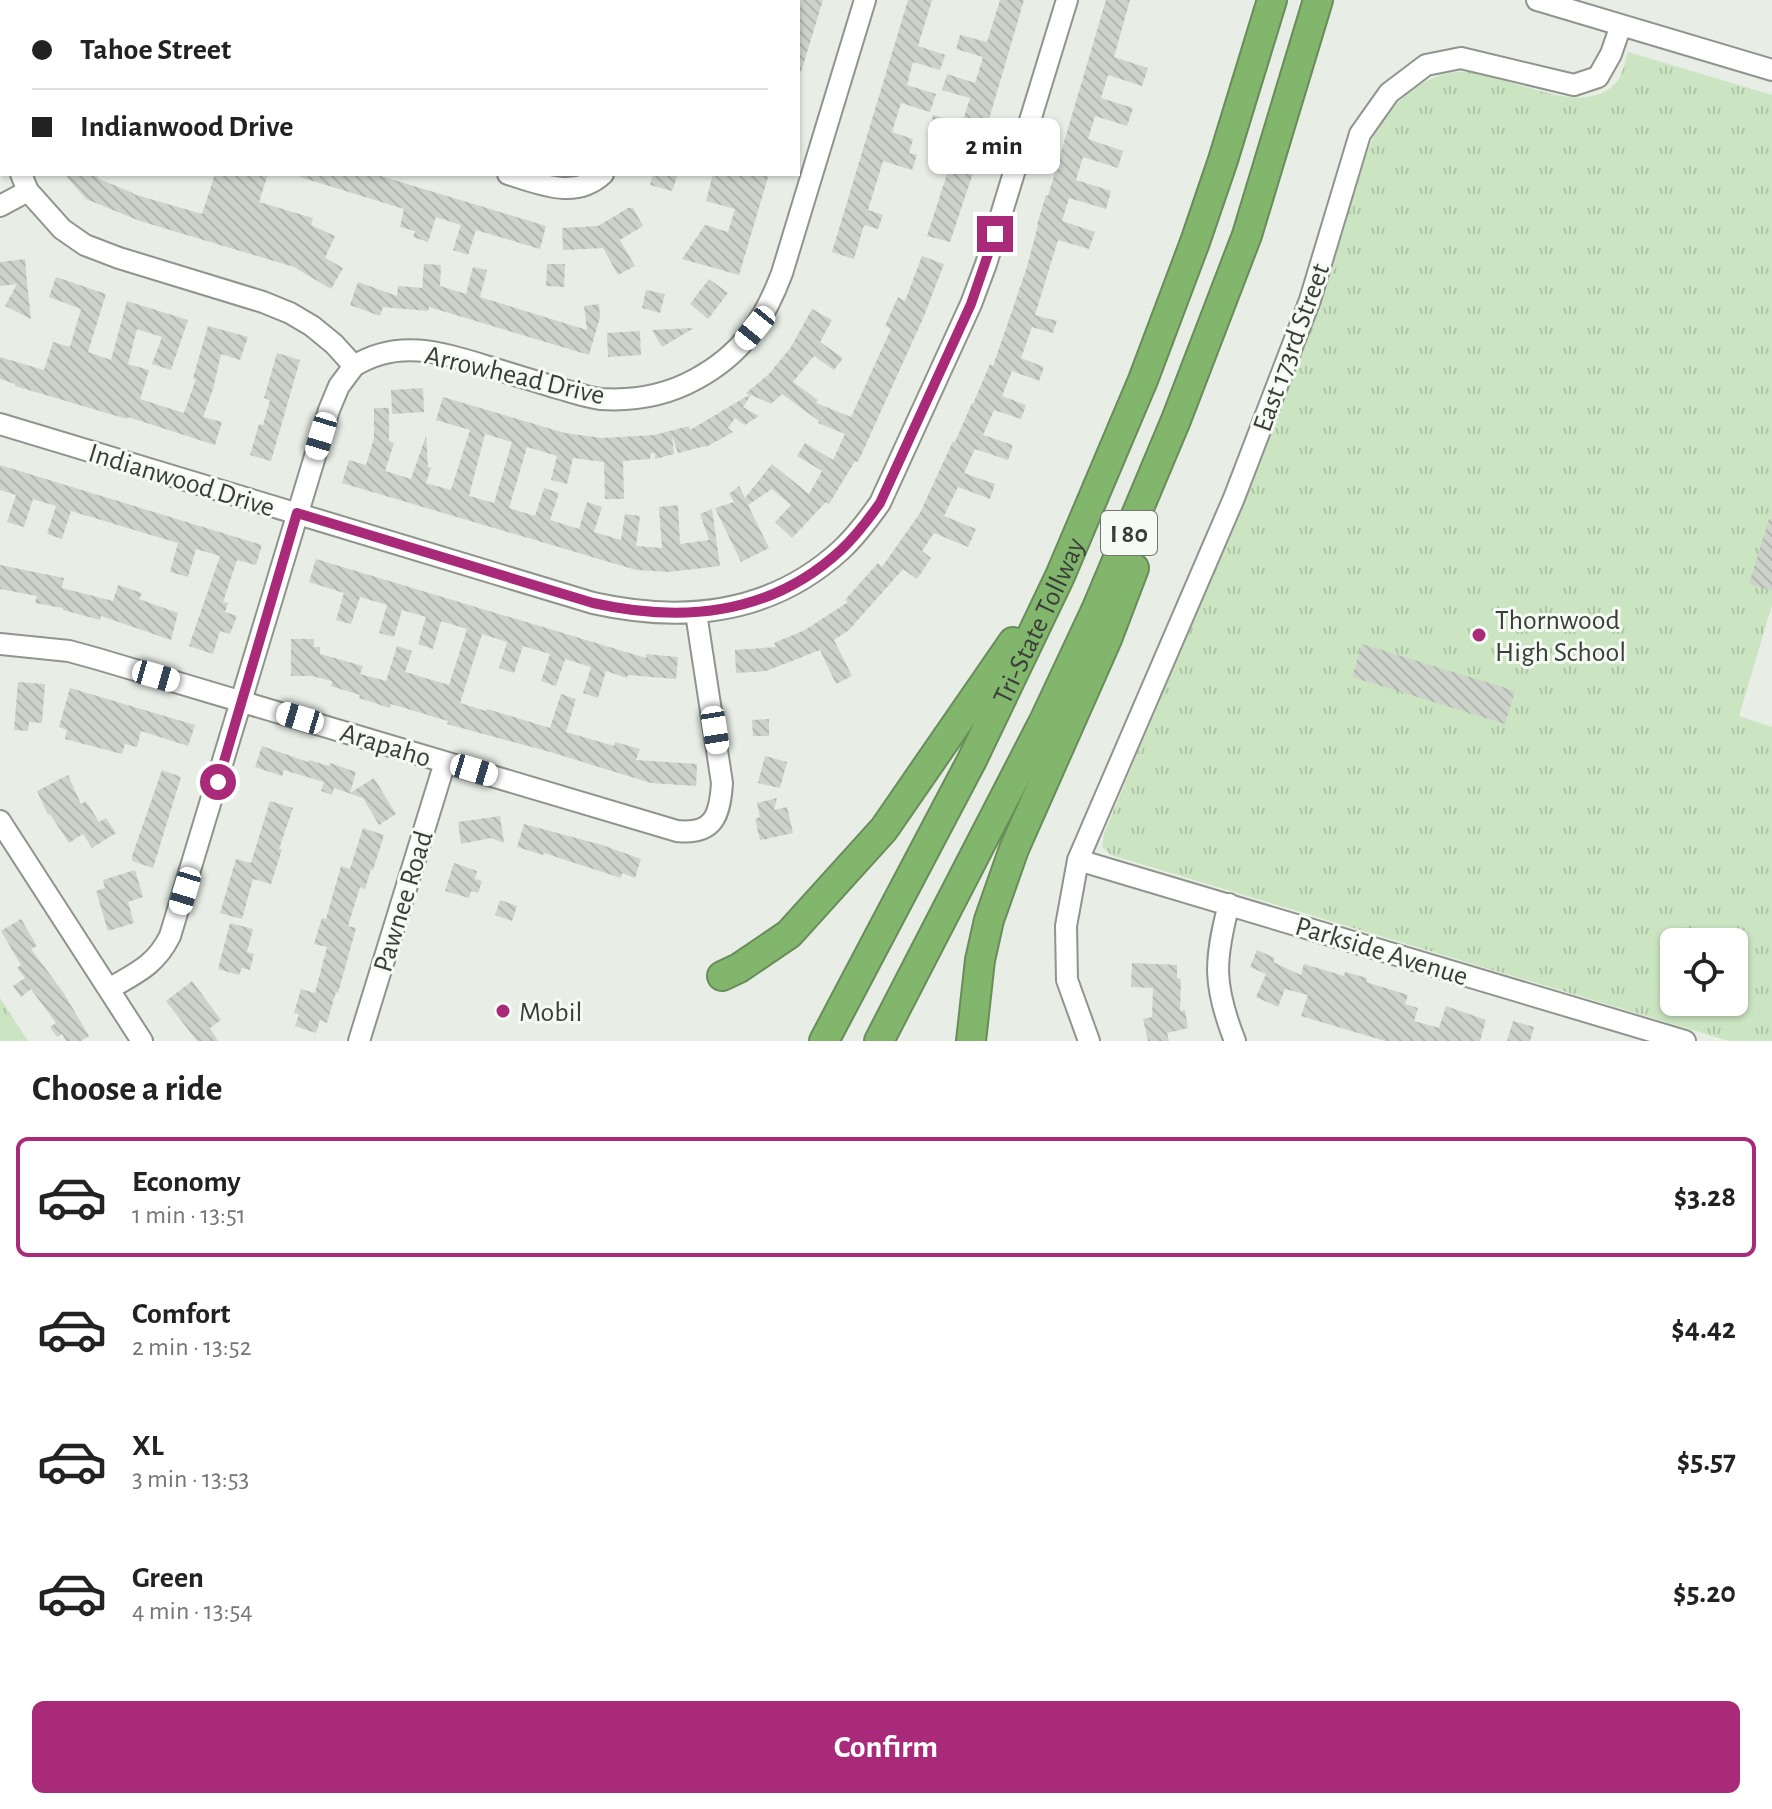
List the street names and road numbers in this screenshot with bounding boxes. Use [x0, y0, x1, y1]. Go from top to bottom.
street label: East 173rd Street [1249, 260, 1335, 435]
street label: Arrowhead Drive [422, 342, 607, 410]
street label: Indianwood Drive [85, 439, 278, 522]
road number: I 80 [1101, 511, 1157, 555]
street label: Tri-State Tollway [989, 534, 1091, 709]
street label: Arapaho [337, 719, 434, 773]
street label: Pawnee Road [369, 828, 439, 975]
street label: Parkside Avenue [1292, 912, 1471, 991]

